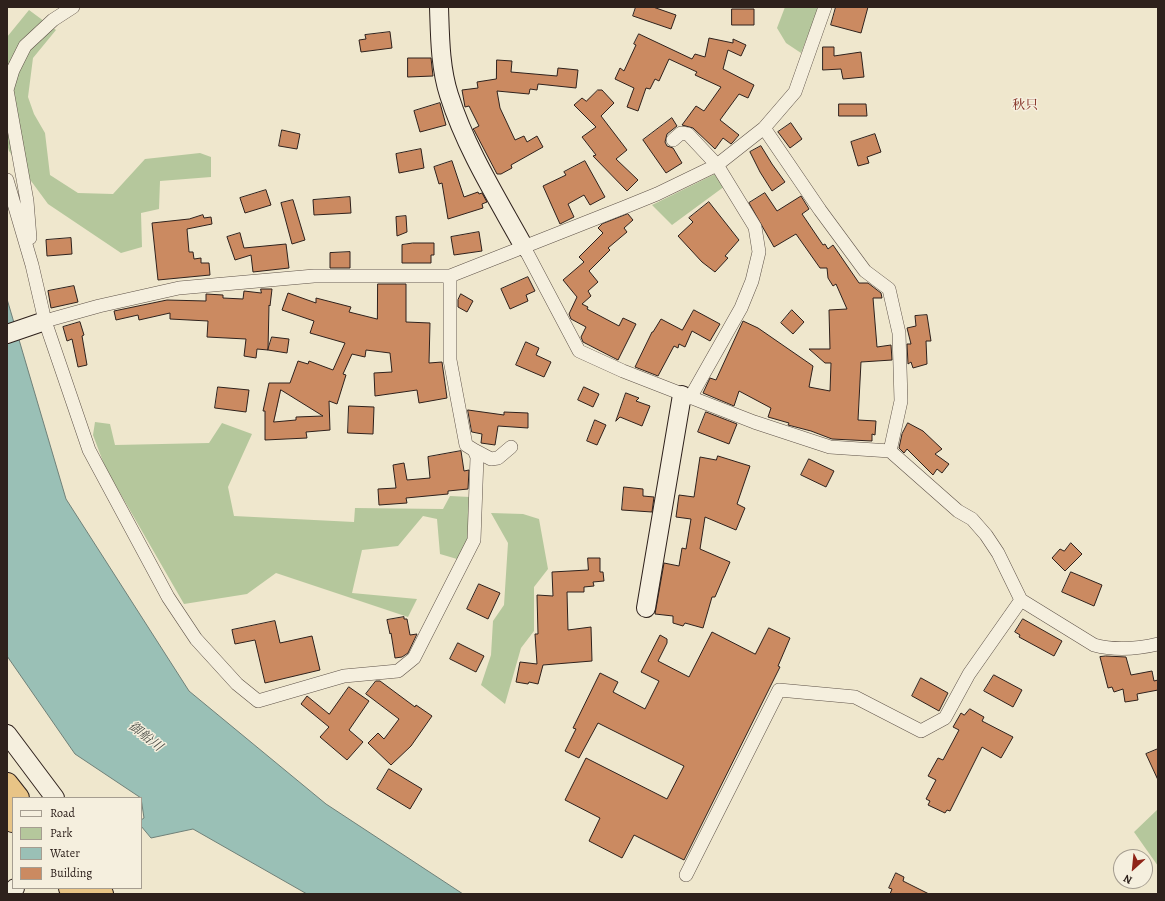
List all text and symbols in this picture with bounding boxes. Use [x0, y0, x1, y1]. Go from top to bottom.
district label: 秋只 [1012, 98, 1038, 114]
water label: 御船川 [125, 719, 165, 755]
legend [12, 797, 142, 889]
text: Road [50, 805, 75, 821]
text: Park [50, 825, 73, 841]
text: Water [50, 845, 80, 861]
north arrow [1113, 849, 1153, 889]
text: Building [50, 865, 92, 881]
text: N [1121, 871, 1135, 888]

